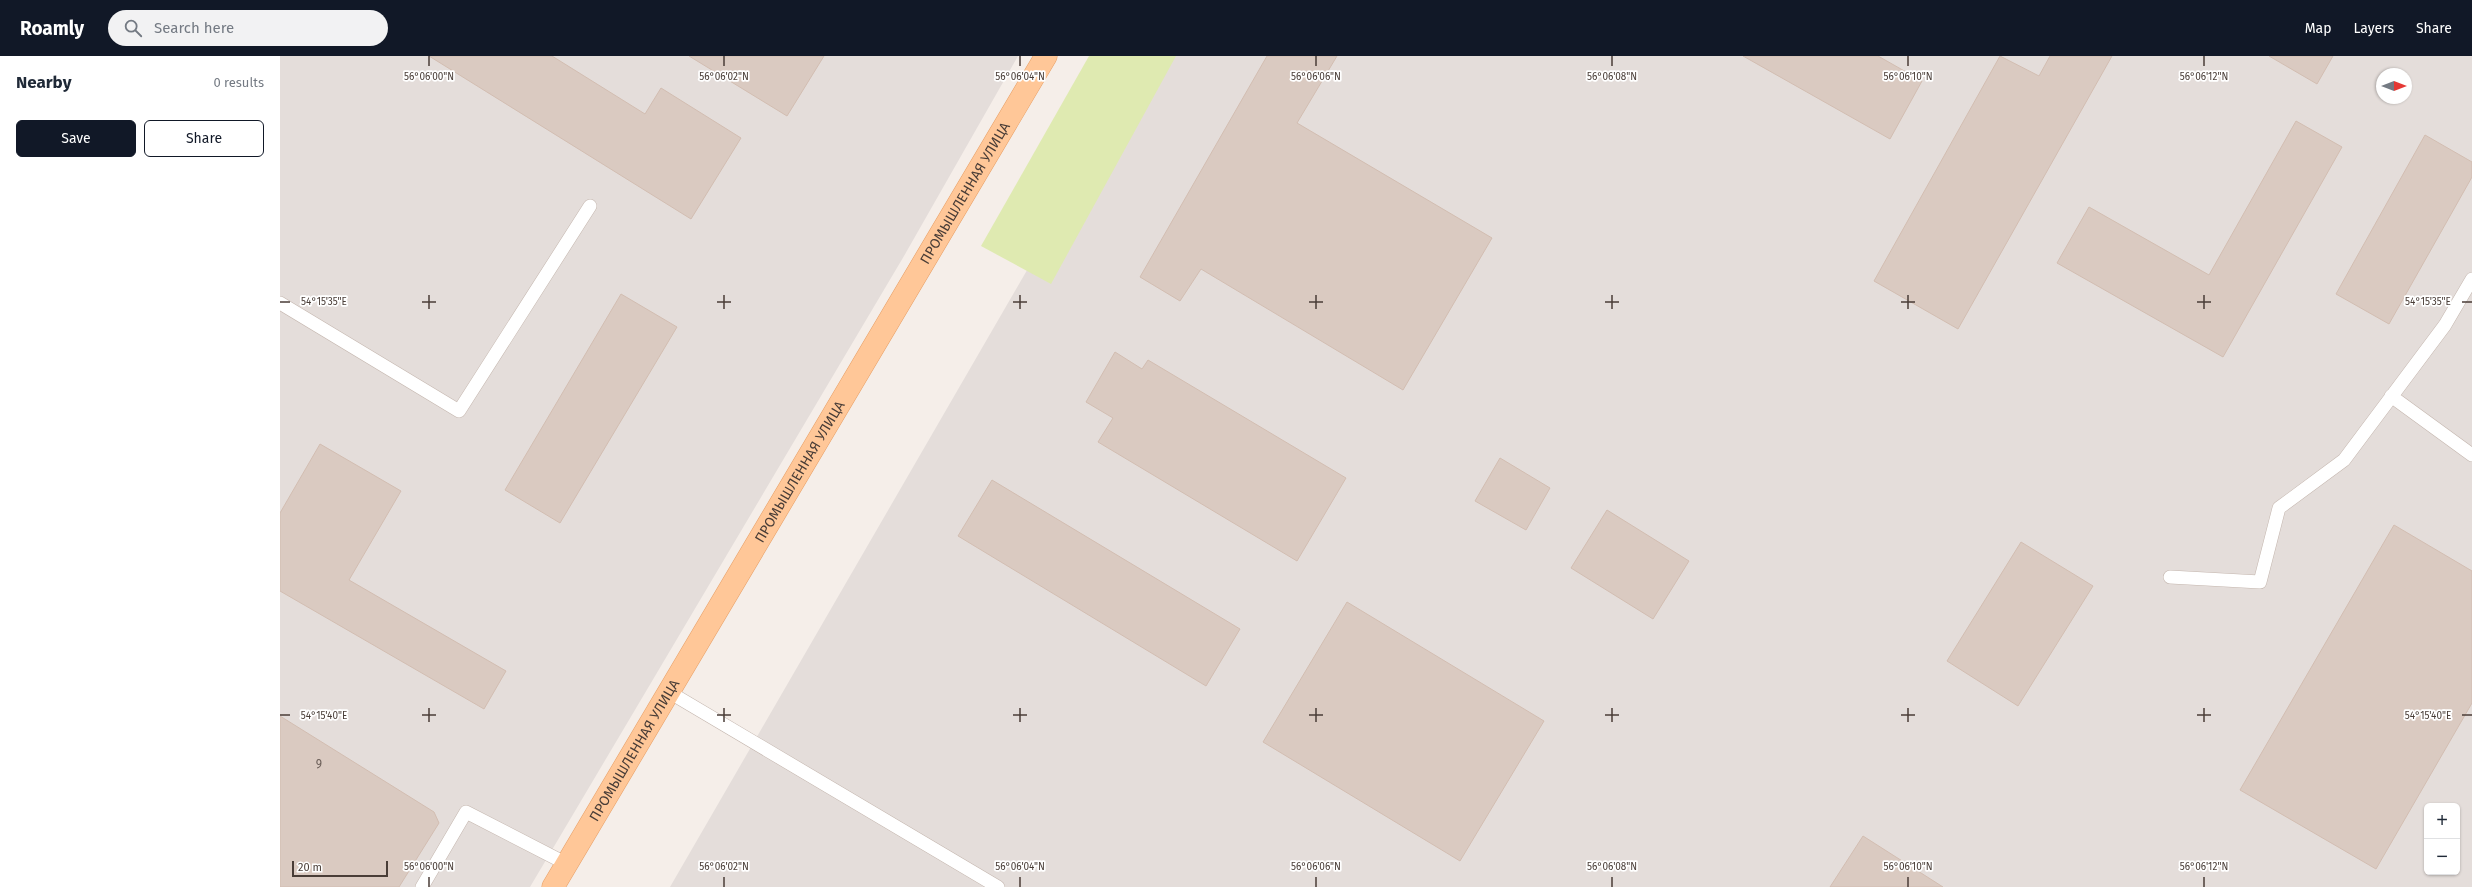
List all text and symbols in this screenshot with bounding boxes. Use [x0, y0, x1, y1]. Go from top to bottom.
search box [108, 10, 388, 46]
text: Roamly [20, 17, 84, 40]
icon: search [122, 17, 144, 39]
text: Search here [154, 19, 234, 37]
text: Map [2305, 20, 2331, 37]
text: Layers [2353, 20, 2394, 37]
text: Share [2416, 20, 2452, 37]
north arrow [2376, 68, 2412, 104]
text: 56°06'00"N [404, 71, 454, 83]
text: 56°06'02"N [699, 71, 749, 83]
text: 56°06'04"N [995, 71, 1045, 83]
text: 56°06'06"N [1291, 71, 1341, 83]
text: 56°06'08"N [1587, 71, 1637, 83]
text: 56°06'10"N [1884, 71, 1933, 83]
text: 56°06'12"N [2180, 71, 2228, 83]
text: Nearby [16, 72, 71, 93]
text: 0 results [213, 75, 264, 90]
street label: ПРОМЫШЛЕННАЯ УЛИЦА [916, 119, 1013, 267]
button: Save [16, 120, 136, 157]
button: Share [144, 120, 264, 157]
text: 54°15'35"E [301, 296, 347, 308]
text: 54°15'35"E [2405, 296, 2451, 308]
street label: ПРОМЫШЛЕННАЯ УЛИЦА [751, 398, 848, 546]
street label: ПРОМЫШЛЕННАЯ УЛИЦА [586, 676, 683, 824]
text: 54°15'40"E [301, 710, 347, 722]
text: 54°15'40"E [2405, 710, 2451, 722]
house number: 9 [316, 757, 322, 771]
map controls [2424, 803, 2460, 875]
button: + [2424, 803, 2460, 839]
button: − [2424, 839, 2460, 875]
scale bar [292, 859, 388, 878]
text: 20 m [298, 861, 322, 874]
text: 56°06'00"N [404, 861, 454, 873]
text: 56°06'02"N [699, 861, 749, 873]
text: 56°06'04"N [995, 861, 1045, 873]
text: 56°06'06"N [1291, 861, 1341, 873]
text: 56°06'08"N [1587, 861, 1637, 873]
text: 56°06'10"N [1884, 861, 1933, 873]
text: 56°06'12"N [2180, 861, 2228, 873]

